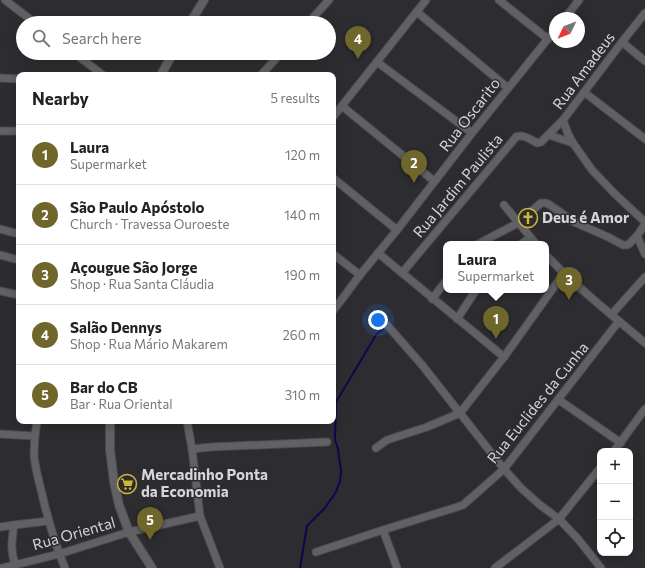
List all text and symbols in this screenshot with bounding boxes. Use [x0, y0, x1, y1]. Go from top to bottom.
north arrow [549, 12, 585, 48]
search box [16, 16, 336, 60]
pin: 4 [345, 26, 371, 59]
icon: search [30, 27, 52, 49]
street label: Rua Amadeus [548, 28, 618, 113]
text: Search here [62, 29, 141, 47]
street label: Rua Oscarito [435, 74, 503, 155]
text: Nearby [32, 88, 89, 109]
text: 5 results [270, 90, 320, 106]
street label: Rua Jardim Paulista [409, 130, 506, 241]
text: Laura [70, 138, 109, 156]
text: 1 [42, 147, 48, 163]
text: 120 m [285, 147, 320, 163]
pin: 2 [401, 150, 427, 183]
text: Supermarket [70, 156, 147, 172]
text: São Paulo Apóstolo [70, 198, 204, 216]
text: 2 [41, 207, 49, 223]
text: 140 m [284, 207, 320, 223]
church icon: Deus é Amor [517, 207, 539, 229]
place label: Deus é Amor [542, 208, 629, 226]
text: Church · Travessa Ouroeste [70, 216, 229, 232]
popup [443, 241, 549, 293]
text: Laura [458, 250, 497, 268]
text: Açougue São Jorge [70, 258, 197, 276]
text: 3 [41, 267, 49, 283]
text: 190 m [284, 267, 320, 283]
pin: 3 [556, 267, 582, 300]
text: Supermarket [458, 268, 534, 284]
text: Shop · Rua Santa Cláudia [70, 276, 214, 292]
pin: 1 [483, 306, 509, 339]
your location [368, 310, 388, 330]
text: Salão Dennys [70, 318, 162, 336]
text: 4 [41, 327, 49, 343]
text: 260 m [283, 327, 320, 343]
text: Shop · Rua Mário Makarem [70, 336, 228, 352]
street label: Rua Euclides da Cunha [483, 338, 592, 467]
text: Bar do CB [70, 378, 138, 396]
text: 5 [41, 387, 49, 403]
text: 310 m [285, 387, 320, 403]
text: Bar · Rua Oriental [70, 396, 173, 412]
map controls [597, 448, 633, 556]
button: + [597, 448, 633, 484]
place label: Mercadinho Ponta da Economia [141, 465, 268, 500]
supermarket icon: Mercadinho Ponta da Economia [116, 473, 138, 495]
button: − [597, 484, 633, 520]
pin: 5 [137, 507, 163, 540]
street label: Rua Oriental [30, 513, 117, 553]
button: locate [597, 520, 633, 556]

